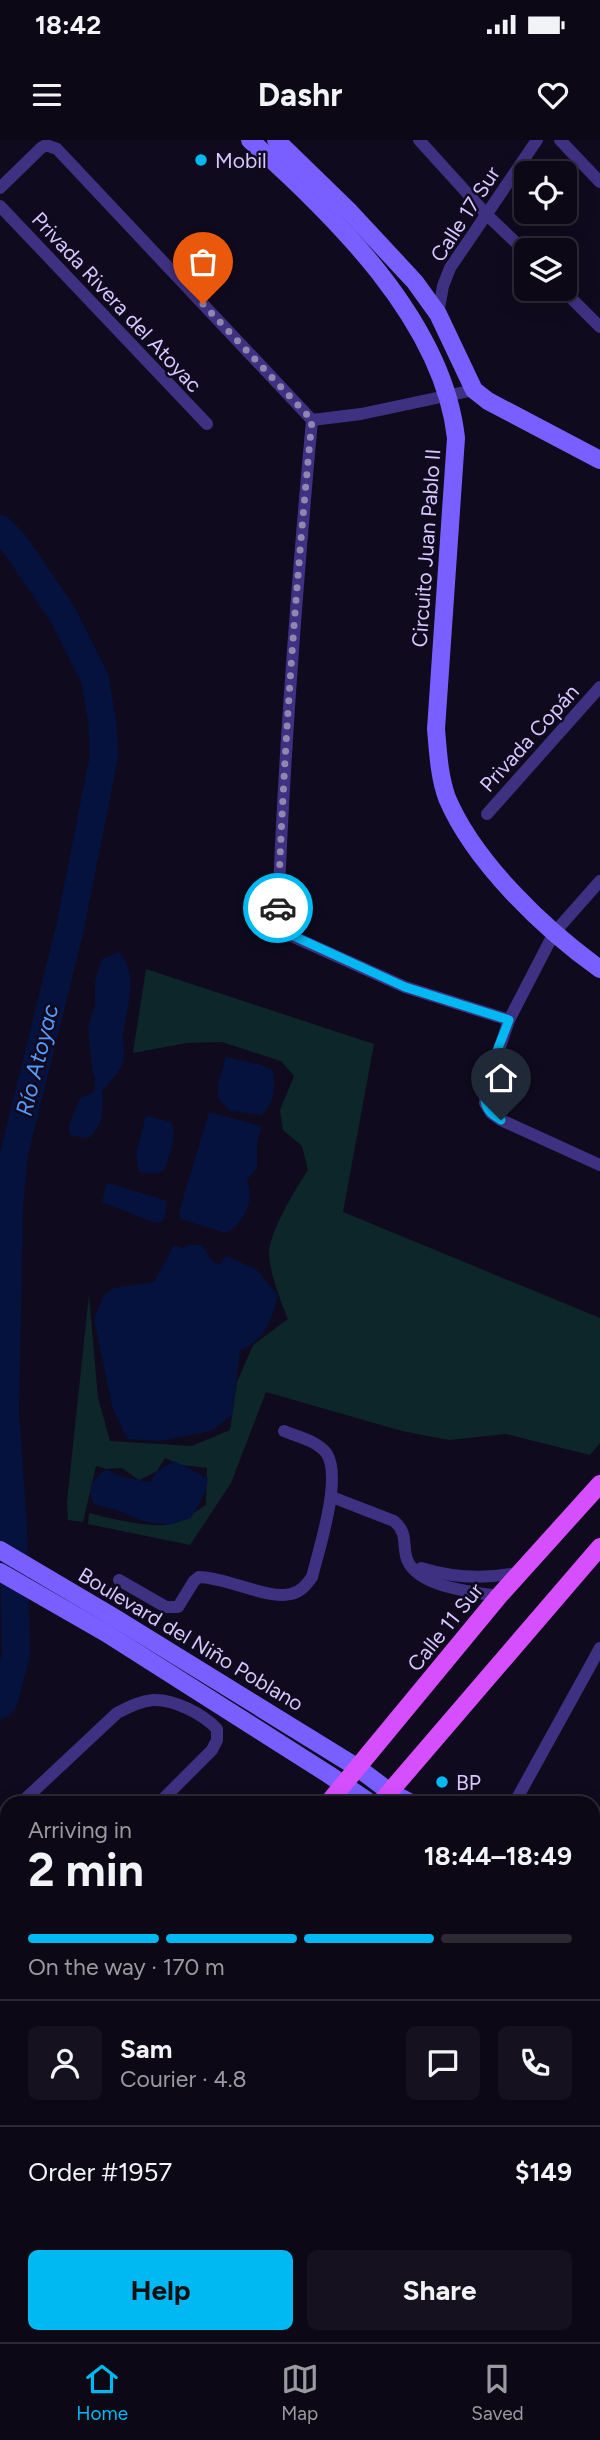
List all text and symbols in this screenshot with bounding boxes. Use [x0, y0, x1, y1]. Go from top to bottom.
text: 18:42 [35, 9, 101, 41]
icon: menu [28, 76, 66, 114]
text: Dashr [258, 76, 342, 114]
icon: heart [534, 76, 572, 114]
place label: Mobil [215, 148, 267, 173]
marker: Mobil [193, 152, 209, 168]
map controls [514, 161, 577, 301]
button: locate [514, 161, 577, 224]
street label: Calle 17 Sur [425, 162, 505, 266]
street label: Privada Rivera del Atoyac [27, 207, 207, 397]
pin [173, 232, 233, 304]
button: layers [514, 238, 577, 301]
icon: bag [184, 243, 222, 281]
street label: Circuito Juan Pablo II [407, 448, 445, 648]
street label: Privada Copán [474, 679, 584, 797]
courier [243, 873, 313, 943]
icon: car [259, 889, 297, 927]
water label: Río Atoyac [10, 1001, 65, 1119]
pin [471, 1048, 531, 1120]
icon: home [482, 1059, 520, 1097]
street label: Boulevard del Niño Poblano [74, 1562, 308, 1716]
street label: Calle 11 Sur [402, 1578, 488, 1676]
place label: BP [456, 1770, 481, 1795]
marker: BP [434, 1774, 450, 1790]
text: Arriving in [28, 1816, 132, 1844]
text: 18:44–18:49 [424, 1840, 572, 1872]
text: 2 min [28, 1842, 144, 1898]
text: On the way · 170 m [28, 1953, 225, 1981]
button: person [28, 2026, 102, 2100]
button: chat [406, 2026, 480, 2100]
button: phone [498, 2026, 572, 2100]
text: Sam [120, 2033, 172, 2065]
text: Courier · 4.8 [120, 2065, 247, 2093]
text: Order #1957 [28, 2156, 172, 2188]
text: $149 [515, 2156, 572, 2188]
button: Help [28, 2250, 293, 2330]
button: Share [307, 2250, 572, 2330]
tab: Home [76, 2360, 128, 2425]
tab: Map [281, 2360, 319, 2425]
tab: Saved [471, 2360, 524, 2425]

